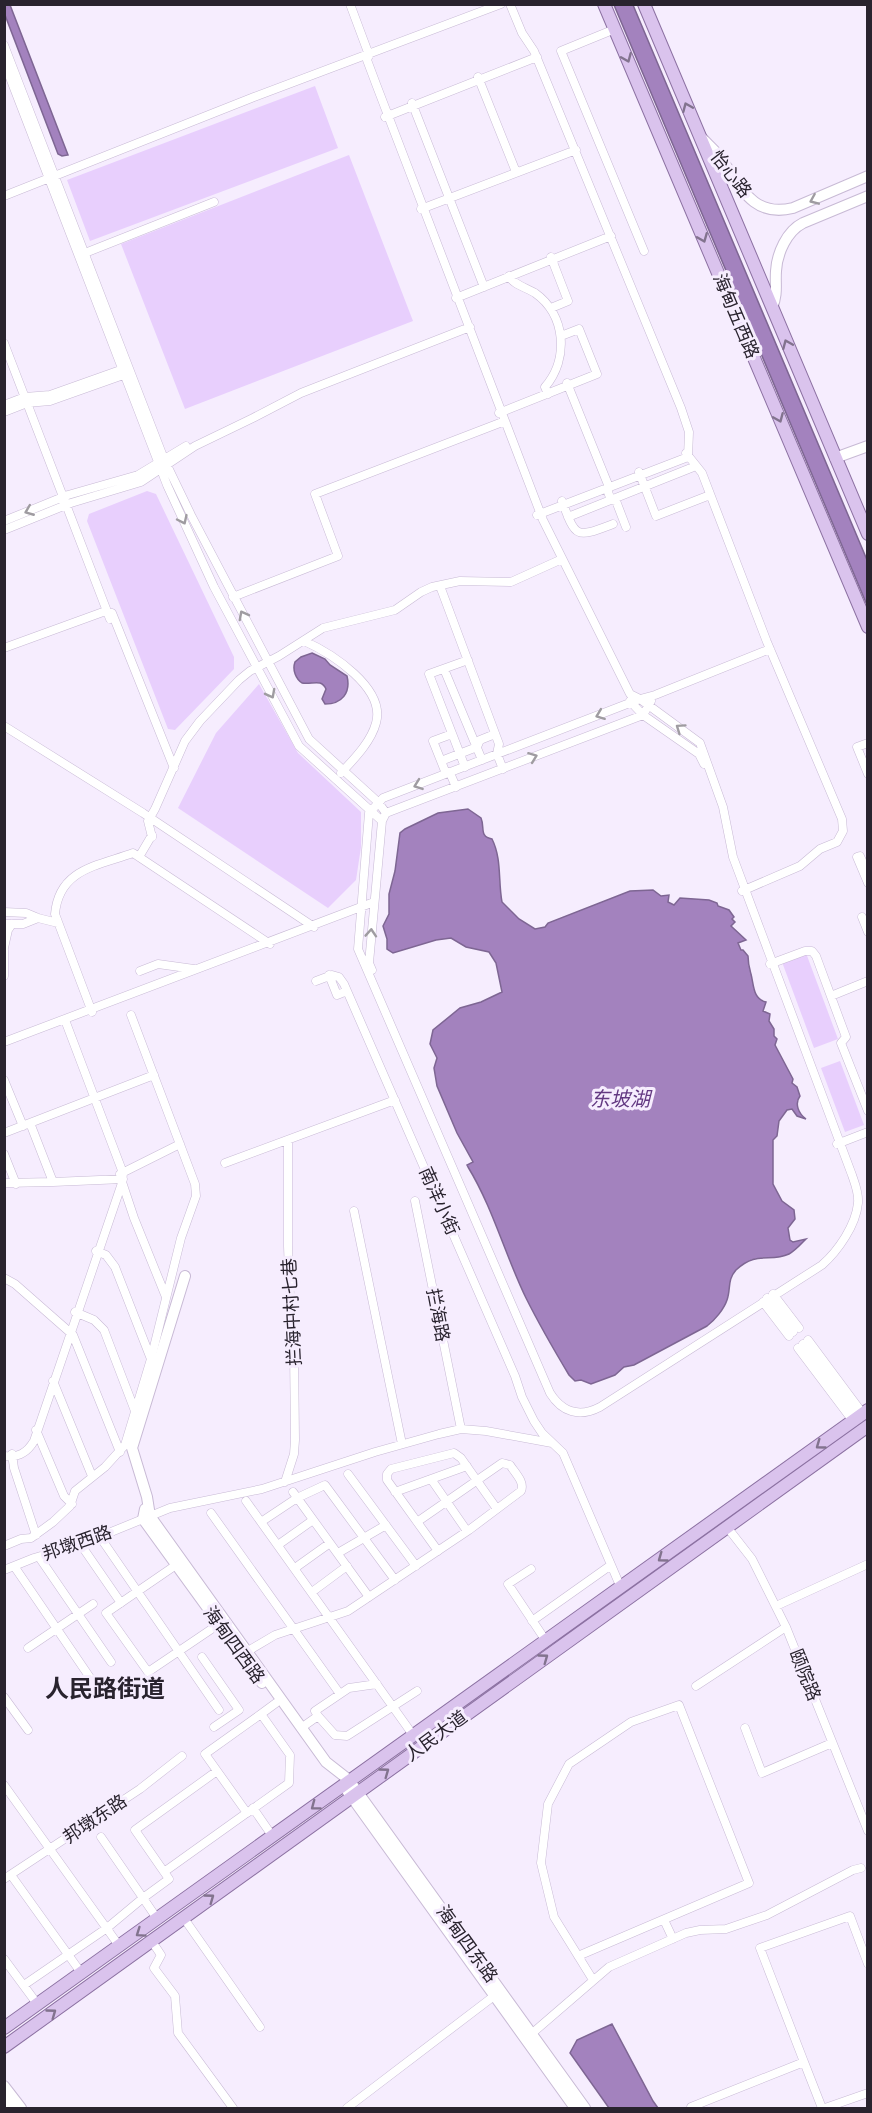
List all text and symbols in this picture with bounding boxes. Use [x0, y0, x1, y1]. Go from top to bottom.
one-way arrow [620, 52, 632, 63]
one-way arrow [682, 102, 694, 113]
street label: 怡心路 [706, 146, 756, 201]
one-way arrow [809, 192, 820, 204]
one-way arrow [696, 232, 708, 243]
street label: 海甸五西路 [709, 270, 764, 361]
one-way arrow [783, 340, 795, 351]
one-way arrow [772, 412, 784, 423]
one-way arrow [24, 504, 35, 516]
one-way arrow [176, 513, 188, 524]
one-way arrow [239, 611, 250, 622]
one-way arrow [264, 687, 276, 698]
one-way arrow [595, 708, 606, 720]
one-way arrow [676, 724, 687, 735]
one-way arrow [527, 752, 538, 764]
one-way arrow [413, 777, 424, 790]
one-way arrow [365, 929, 378, 938]
water label: 东坡湖 [590, 1087, 653, 1111]
street label: 南洋小街 [415, 1164, 464, 1238]
street label: 拦海中村七巷 [278, 1258, 305, 1367]
street label: 拦海路 [423, 1286, 454, 1343]
one-way arrow [816, 1437, 827, 1448]
street label: 邦墩西路 [39, 1521, 114, 1564]
one-way arrow [657, 1551, 668, 1562]
street label: 海甸四西路 [199, 1602, 269, 1687]
street label: 颐院路 [786, 1646, 825, 1704]
one-way arrow [537, 1654, 548, 1665]
district label: 人民路街道 [45, 1675, 165, 1703]
street label: 人民大道 [400, 1706, 471, 1765]
one-way arrow [379, 1768, 390, 1779]
street label: 邦墩东路 [59, 1790, 130, 1847]
one-way arrow [310, 1798, 321, 1809]
one-way arrow [203, 1894, 214, 1905]
street label: 海甸四东路 [432, 1901, 502, 1986]
one-way arrow [136, 1925, 147, 1936]
one-way arrow [46, 2009, 57, 2020]

